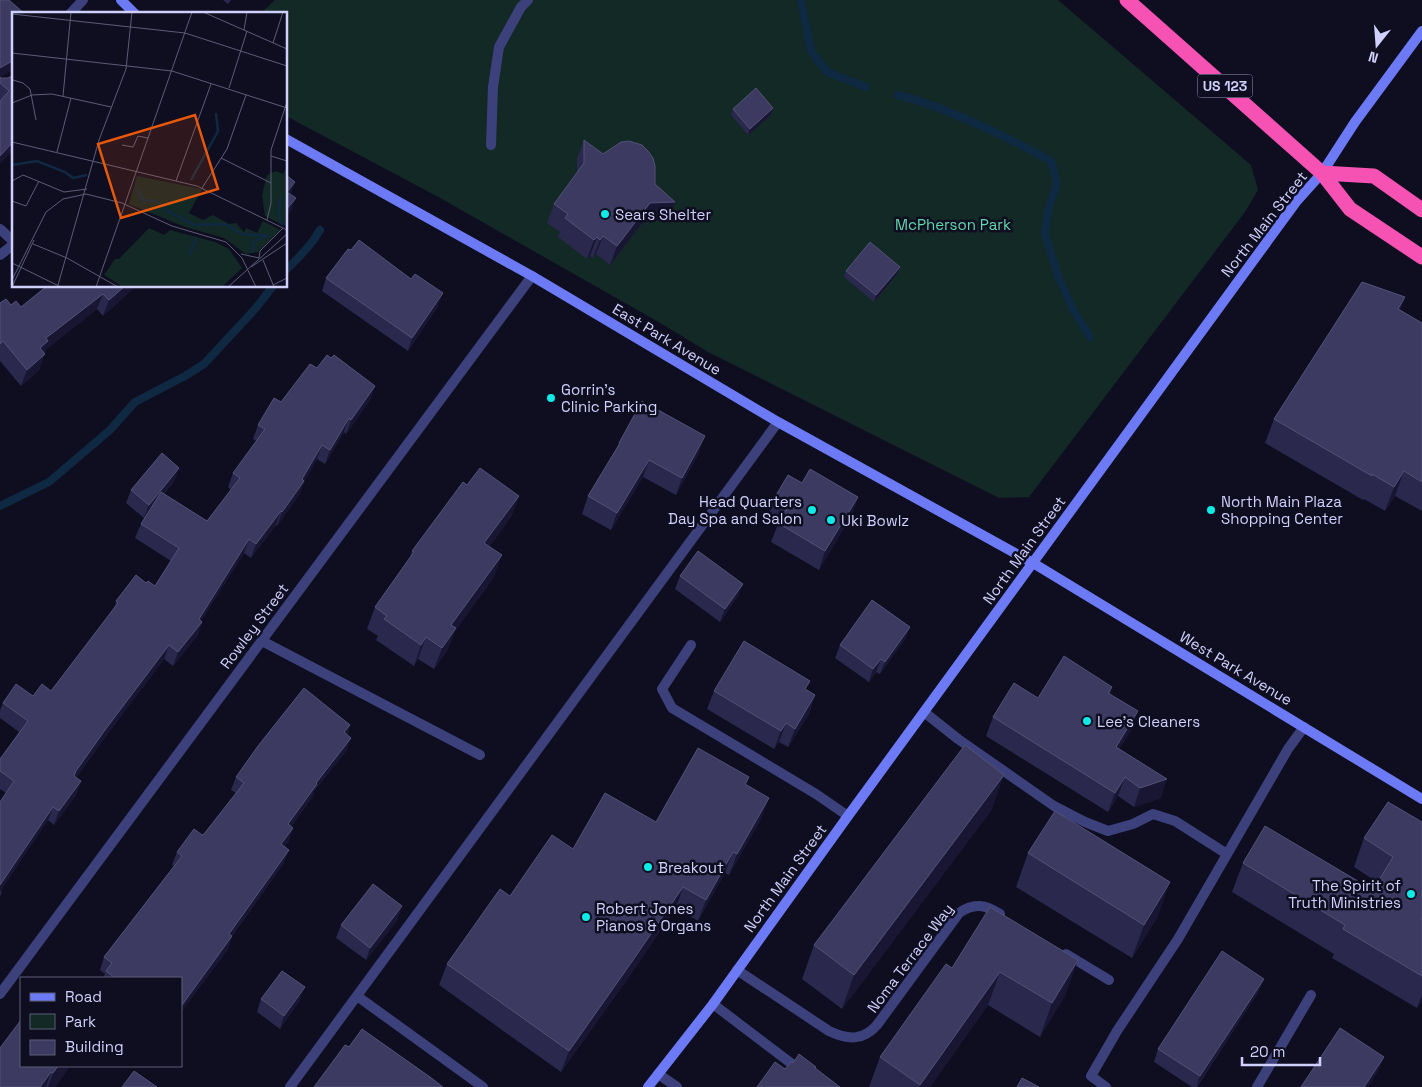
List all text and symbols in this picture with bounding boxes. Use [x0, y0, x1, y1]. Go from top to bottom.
inset map [12, 12, 288, 288]
north arrow [1352, 20, 1402, 70]
text: N [1366, 47, 1380, 67]
road number: US 123 [1198, 74, 1252, 98]
street label: North Main Street [1217, 167, 1311, 281]
place label: Sears Shelter [615, 205, 711, 224]
marker: Sears Shelter [599, 208, 611, 220]
park label: McPherson Park [895, 215, 1011, 234]
street label: East Park Avenue [609, 299, 725, 379]
place label: Gorrin's Clinic Parking [561, 380, 657, 416]
marker: Gorrin's Clinic Parking [545, 392, 557, 404]
place label: Head Quarters Day Spa and Salon [668, 492, 802, 528]
street label: North Main Street [978, 492, 1070, 608]
place label: North Main Plaza Shopping Center [1221, 492, 1343, 528]
marker: Head Quarters Day Spa and Salon [806, 504, 818, 516]
marker: North Main Plaza Shopping Center [1205, 504, 1217, 516]
place label: Uki Bowlz [841, 511, 909, 530]
marker: Uki Bowlz [825, 514, 837, 526]
street label: Rowley Street [216, 579, 292, 672]
street label: West Park Avenue [1176, 627, 1296, 709]
place label: Lee's Cleaners [1097, 712, 1200, 731]
marker: Lee's Cleaners [1081, 715, 1093, 727]
street label: North Main Street [739, 820, 831, 936]
place label: Breakout [658, 858, 724, 877]
marker: Breakout [642, 861, 654, 873]
place label: The Spirit of Truth Ministries [1288, 876, 1401, 912]
marker: The Spirit of Truth Ministries [1405, 888, 1417, 900]
place label: Robert Jones Pianos & Organs [596, 899, 711, 935]
street label: Noma Terrace Way [863, 900, 957, 1016]
marker: Robert Jones Pianos & Organs [580, 911, 592, 923]
legend [20, 977, 182, 1067]
text: Road [65, 987, 102, 1006]
text: Park [65, 1012, 96, 1031]
scale bar [1242, 1034, 1320, 1066]
text: Building [65, 1037, 124, 1056]
text: 20 m [1250, 1042, 1285, 1061]

